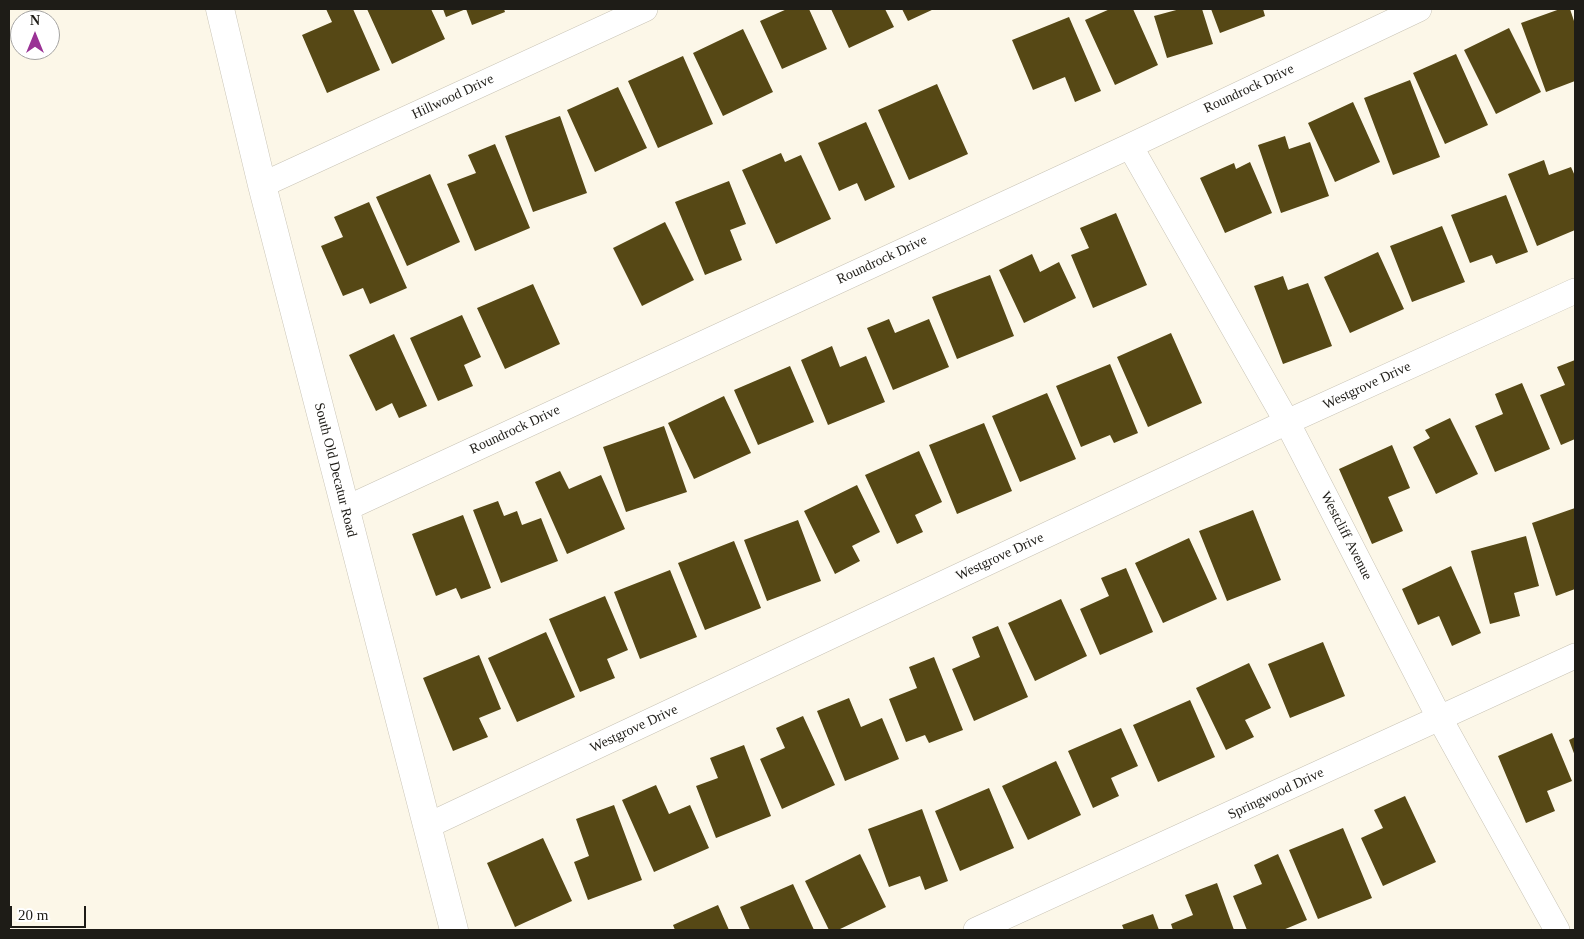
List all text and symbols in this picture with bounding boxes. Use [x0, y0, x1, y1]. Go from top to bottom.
north arrow [10, 10, 60, 60]
text: N [30, 13, 40, 28]
street label: Roundrock Drive [1201, 61, 1297, 117]
street label: Hillwood Drive [409, 71, 497, 123]
street label: Roundrock Drive [834, 232, 930, 288]
street label: Westgrove Drive [1320, 358, 1414, 414]
street label: South Old Decatur Road [310, 401, 360, 539]
street label: Roundrock Drive [467, 402, 563, 458]
street label: Westcliff Avenue [1317, 489, 1375, 583]
street label: Westgrove Drive [953, 529, 1047, 585]
street label: Westgrove Drive [587, 701, 681, 757]
street label: Springwood Drive [1225, 764, 1327, 824]
scale bar [12, 896, 89, 928]
text: 20 m [18, 907, 48, 923]

